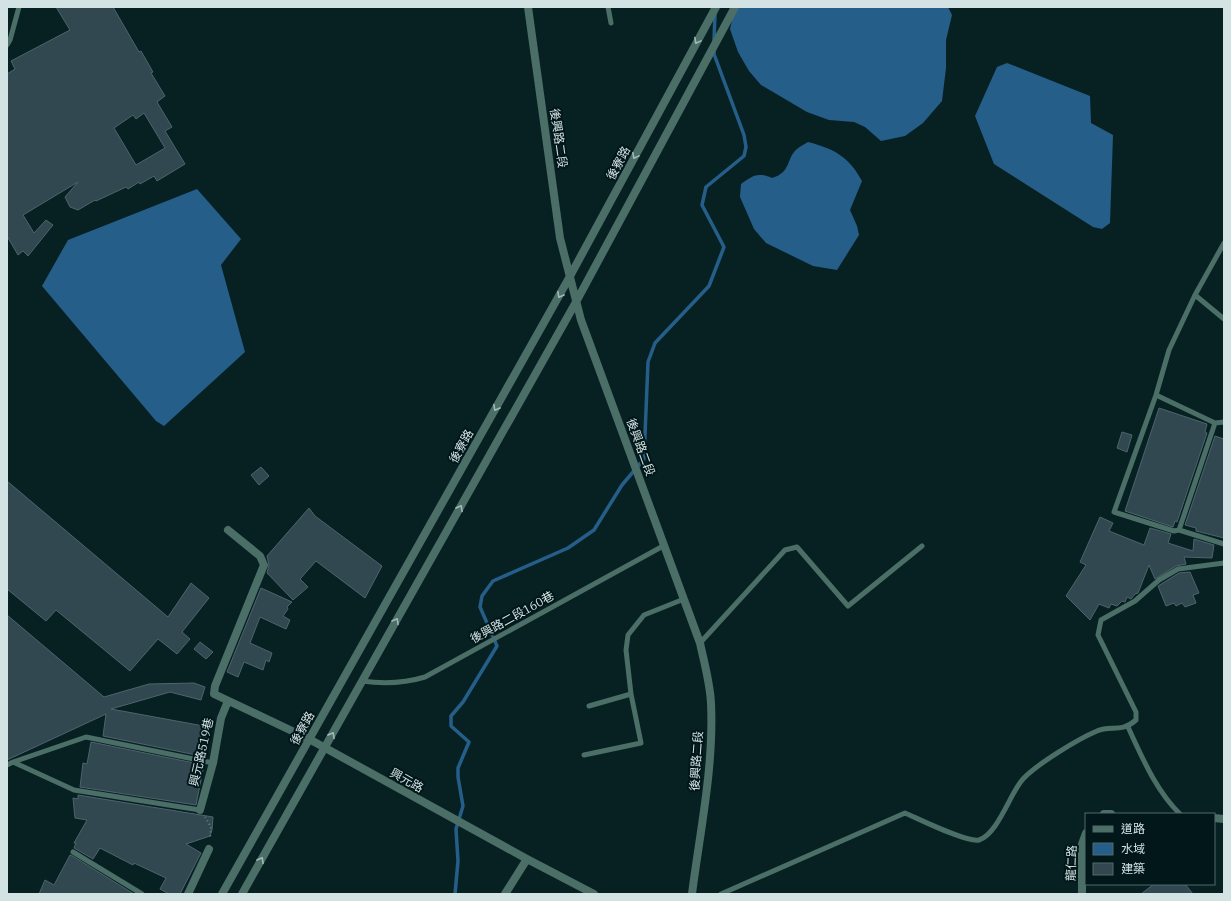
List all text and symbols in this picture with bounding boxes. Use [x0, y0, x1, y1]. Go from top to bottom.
one-way arrow [694, 37, 702, 44]
street label: 後興路二段 [547, 107, 571, 169]
street label: 後寮路 [603, 144, 633, 182]
one-way arrow [633, 152, 640, 159]
one-way arrow [558, 291, 565, 298]
one-way arrow [494, 404, 501, 411]
street label: 後興路二段 [624, 416, 658, 478]
street label: 後寮路 [446, 427, 476, 465]
one-way arrow [455, 505, 462, 512]
street label: 後興路二段160巷 [467, 588, 557, 646]
one-way arrow [391, 618, 398, 626]
street label: 後寮路 [287, 709, 317, 747]
street label: 興元路519巷 [186, 716, 216, 788]
street label: 後興路二段 [686, 731, 706, 791]
one-way arrow [327, 732, 334, 739]
street label: 興元路 [388, 765, 426, 795]
legend [1085, 813, 1215, 885]
text: 道路 [1121, 821, 1145, 836]
text: 水域 [1121, 841, 1145, 856]
street label: 龍仁路 [1063, 845, 1079, 881]
one-way arrow [256, 857, 263, 864]
text: 建築 [1121, 861, 1145, 876]

